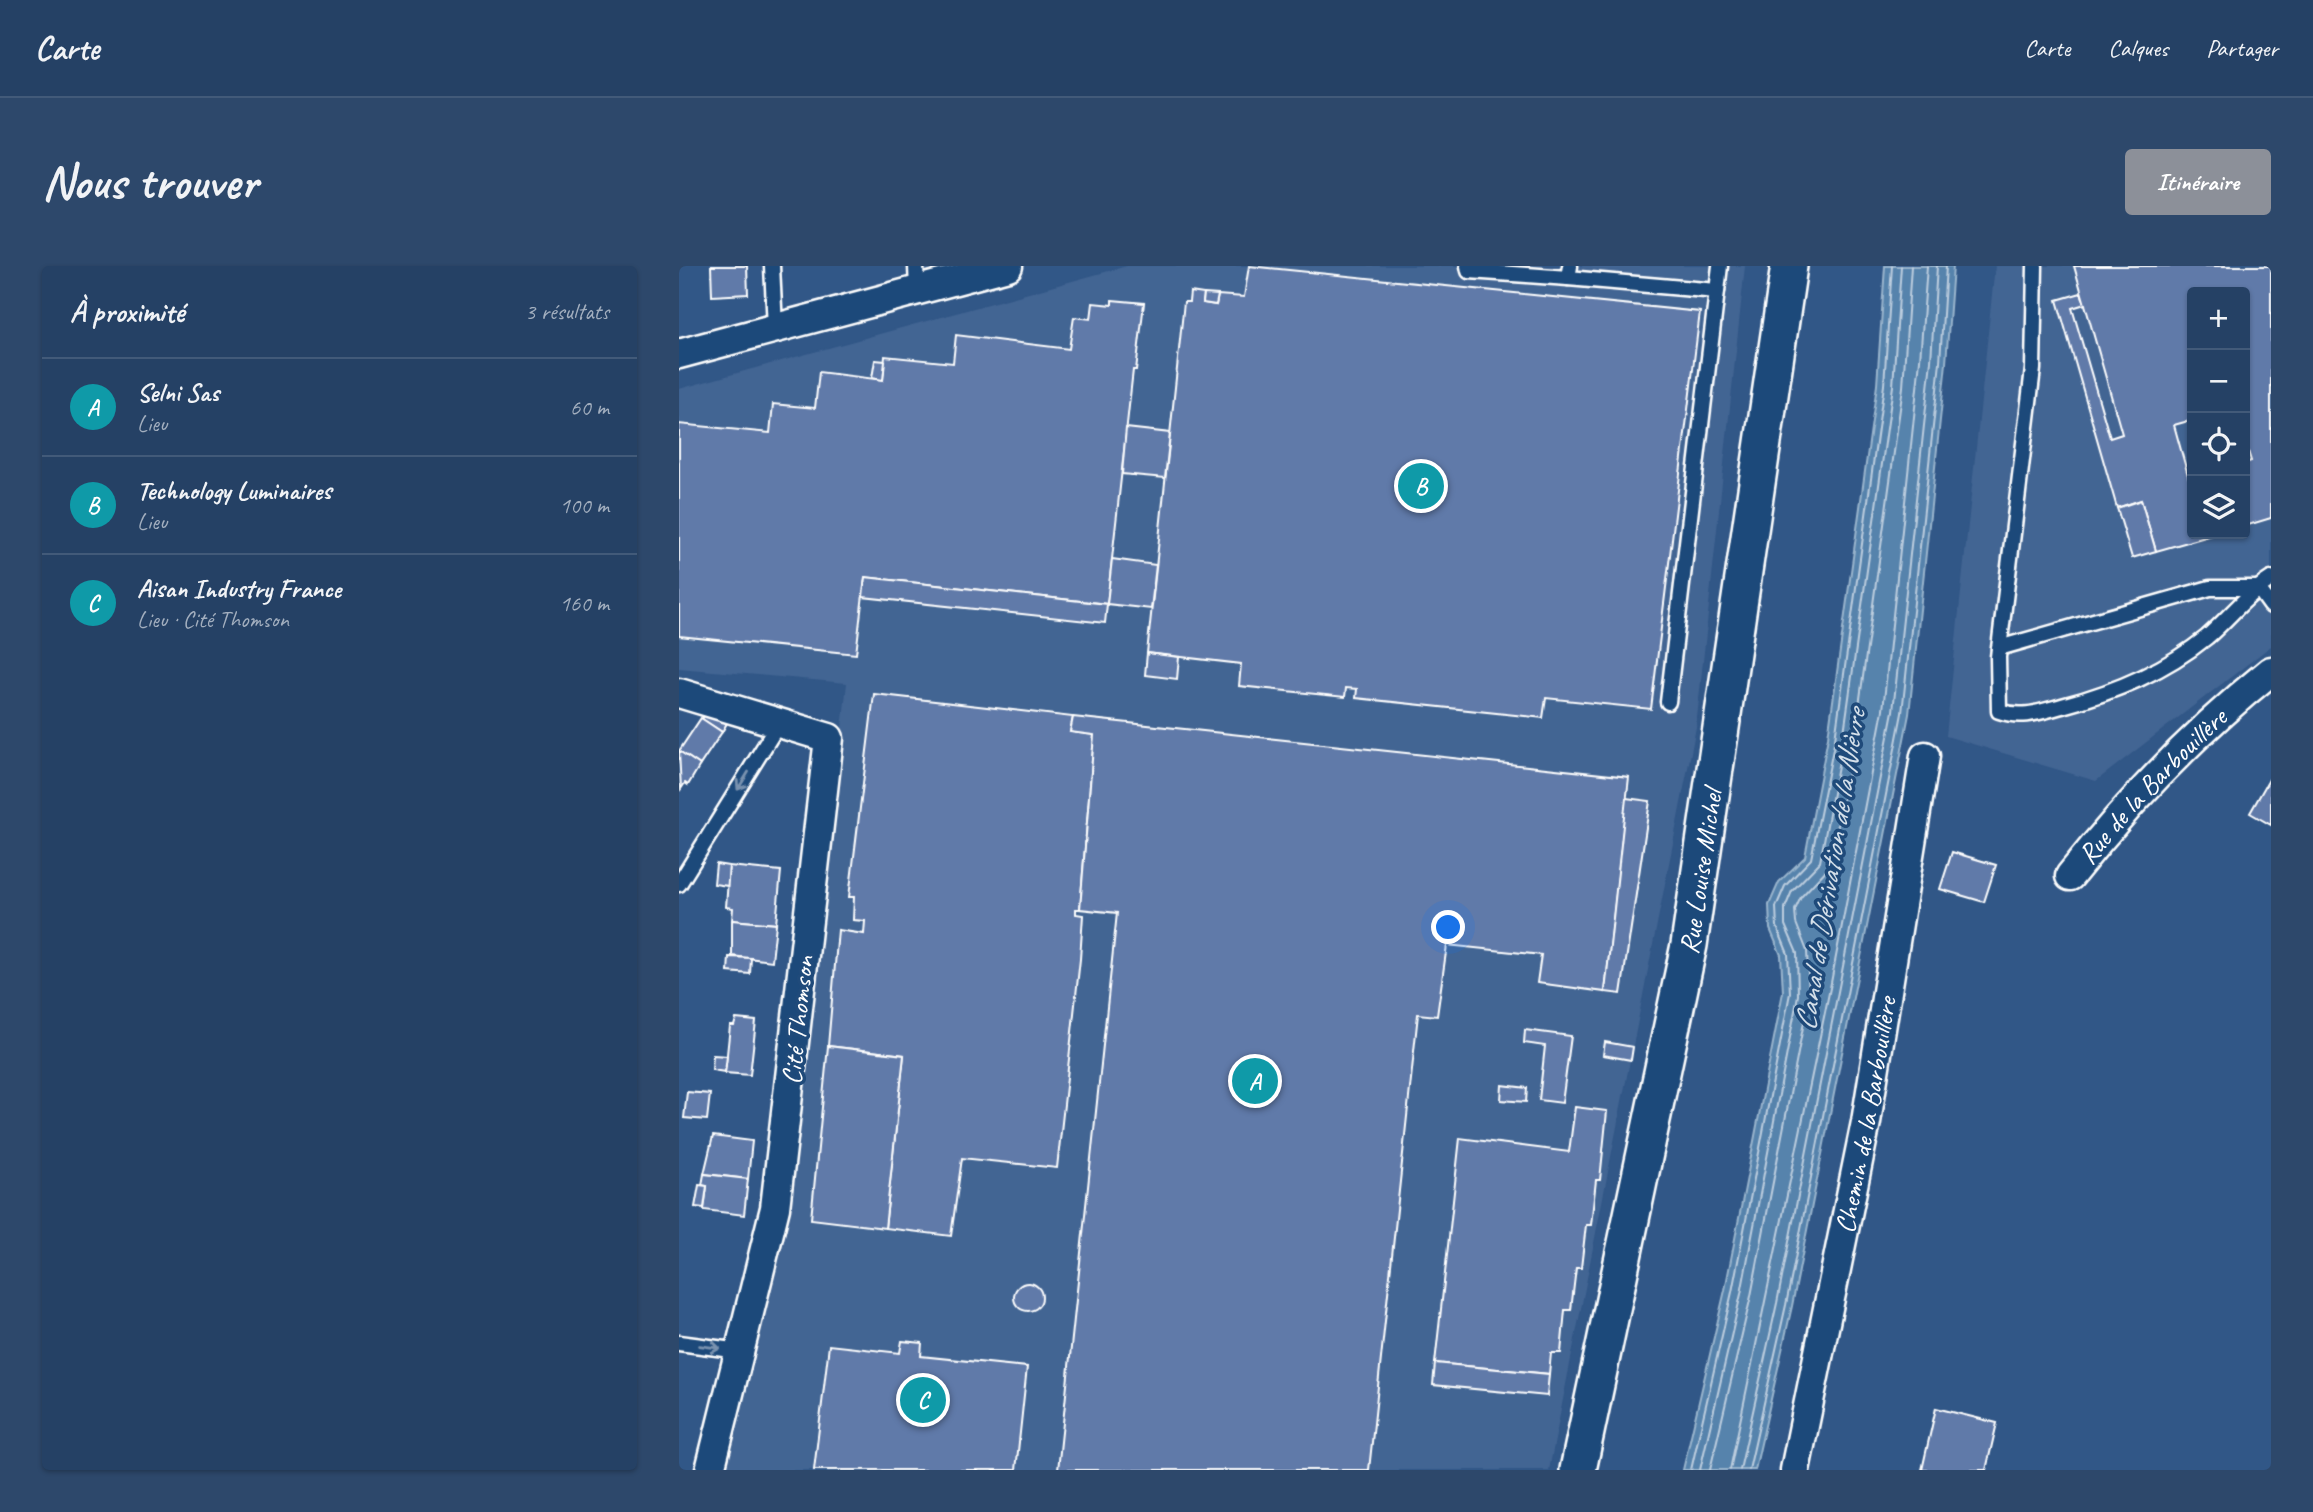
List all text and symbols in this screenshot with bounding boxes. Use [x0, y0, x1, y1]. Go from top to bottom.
text: Carte [35, 27, 99, 69]
text: Carte [2024, 33, 2070, 63]
text: Calques [2108, 33, 2168, 63]
text: Partager [2206, 33, 2278, 63]
button: Itinéraire [2125, 149, 2271, 215]
text: Nous trouver [42, 151, 257, 213]
map controls [2187, 287, 2250, 539]
button: + [2187, 287, 2250, 350]
text: À proximité [70, 293, 184, 331]
text: 3 résultats [525, 297, 609, 326]
button: − [2187, 350, 2250, 413]
text: Selni Sas [137, 376, 219, 409]
text: A [87, 393, 99, 422]
text: 60 m [570, 393, 609, 422]
text: Lieu [137, 409, 167, 438]
button: locate [2187, 413, 2250, 476]
pin: B [1398, 460, 1444, 512]
text: Technology Luminaires [137, 474, 331, 507]
button: layers [2187, 476, 2250, 539]
text: B [87, 491, 99, 520]
text: 100 m [560, 491, 609, 520]
text: Lieu [137, 507, 167, 536]
text: Aisan Industry France [137, 572, 341, 605]
text: C [88, 589, 98, 618]
text: 160 m [560, 589, 609, 618]
text: Lieu · Cité Thomson [137, 605, 289, 634]
street label: Rue de la Barbouillère [2070, 699, 2235, 871]
water label: Canal de Dérivation de la Nièvre [1786, 703, 1875, 1033]
one-way arrow [736, 770, 750, 790]
street label: Rue Louise Michel [1671, 782, 1730, 957]
your location [1431, 910, 1465, 944]
street label: Cité Thomson [773, 953, 822, 1086]
street label: Chemin de la Barbouillère [1827, 993, 1904, 1236]
pin: A [1232, 1055, 1278, 1107]
one-way arrow [698, 1341, 720, 1354]
pin: C [900, 1374, 946, 1426]

